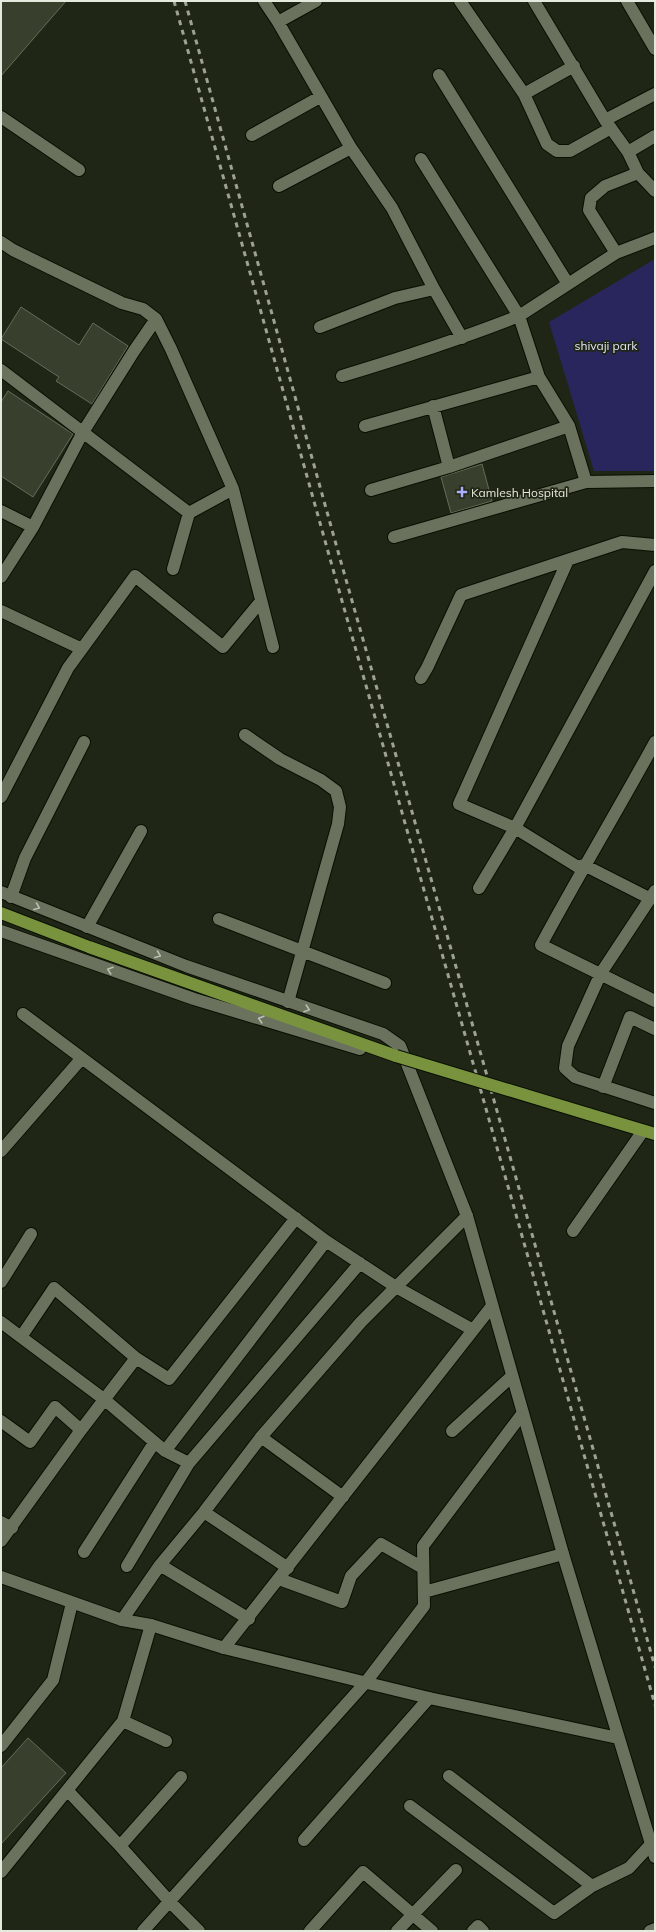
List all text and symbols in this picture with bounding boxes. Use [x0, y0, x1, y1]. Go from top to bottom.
park label: shivaji park [574, 338, 638, 353]
place label: Kamlesh Hospital [471, 485, 568, 500]
marker: Kamlesh Hospital [456, 486, 468, 498]
one-way arrow [33, 902, 41, 910]
one-way arrow [153, 950, 161, 958]
one-way arrow [107, 966, 114, 974]
one-way arrow [303, 1004, 310, 1012]
one-way arrow [257, 1015, 264, 1024]

